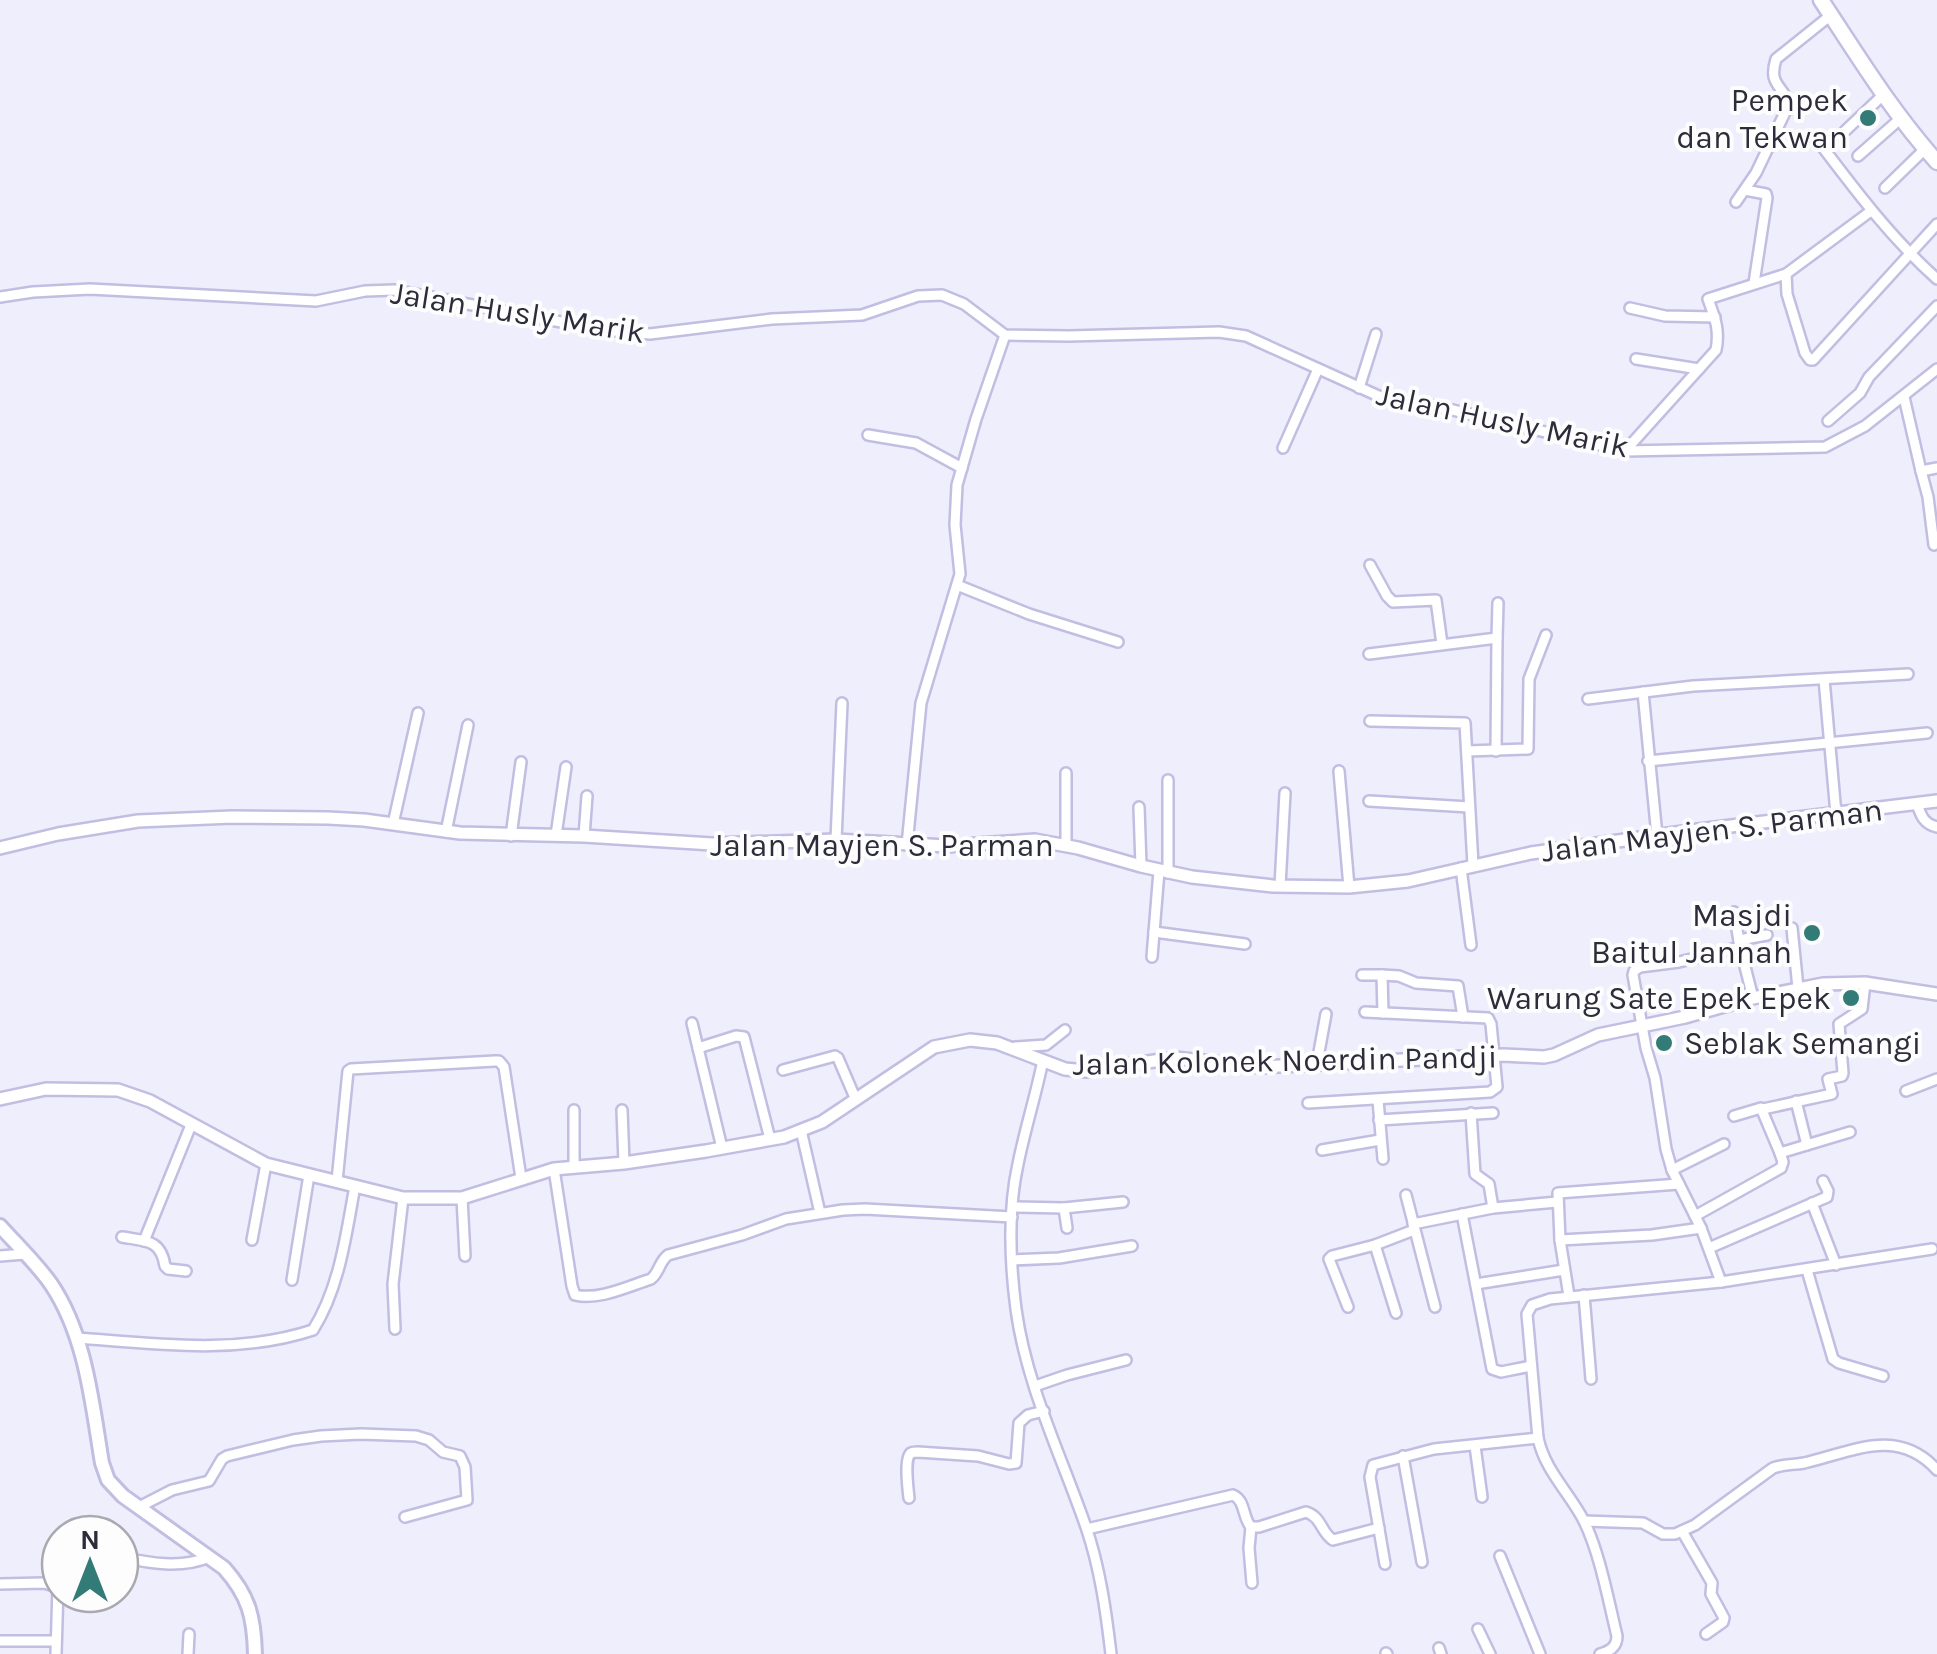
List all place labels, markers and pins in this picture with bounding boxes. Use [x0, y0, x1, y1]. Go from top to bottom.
place label: Pempek dan Tekwan [1676, 82, 1848, 156]
marker: Pempek dan Tekwan [1857, 107, 1879, 129]
place label: Masjdi Baitul Jannah [1591, 897, 1792, 971]
marker: Masjdi Baitul Jannah [1801, 922, 1823, 944]
place label: Warung Sate Epek Epek [1487, 980, 1831, 1017]
marker: Warung Sate Epek Epek [1840, 987, 1862, 1009]
place label: Seblak Semangi [1684, 1025, 1921, 1062]
marker: Seblak Semangi [1653, 1032, 1675, 1054]

